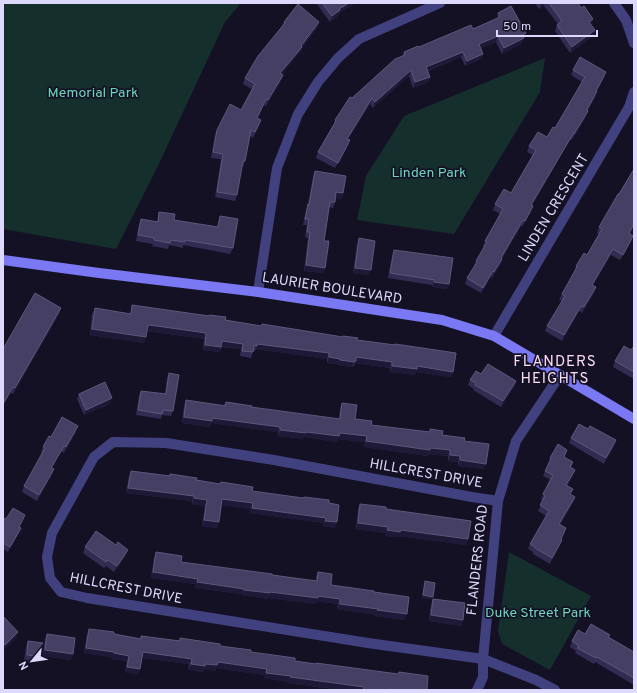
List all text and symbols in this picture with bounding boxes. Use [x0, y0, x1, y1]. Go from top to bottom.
scale bar [497, 12, 597, 38]
text: 50 m [503, 19, 531, 35]
park label: Memorial Park [48, 85, 138, 102]
street label: LINDEN CRESCENT [515, 151, 593, 265]
park label: Linden Park [391, 165, 467, 182]
street label: LAURIER BOULEVARD [261, 270, 403, 308]
district label: FLANDERS HEIGHTS [513, 353, 597, 389]
street label: HILLCREST DRIVE [368, 456, 484, 492]
street label: FLANDERS ROAD [464, 504, 492, 616]
street label: HILLCREST DRIVE [68, 570, 184, 608]
park label: Duke Street Park [485, 605, 591, 622]
north arrow [12, 641, 52, 681]
text: N [16, 659, 32, 672]

